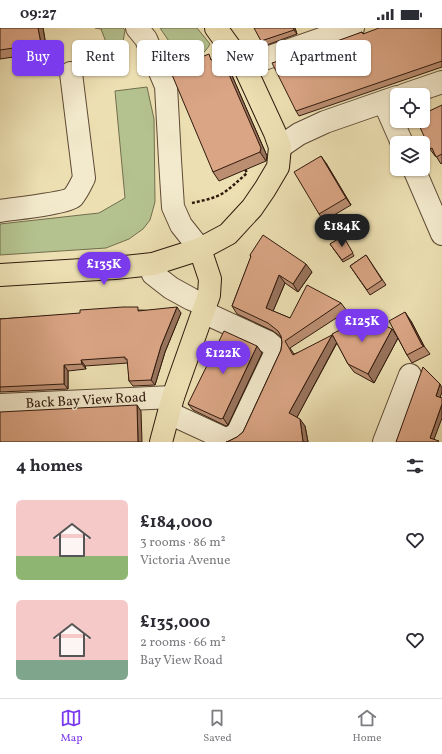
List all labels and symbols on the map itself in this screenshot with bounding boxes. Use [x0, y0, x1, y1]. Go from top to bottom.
pin: £184K [314, 214, 370, 248]
pin: £135K [76, 252, 132, 286]
pin: £125K [334, 309, 390, 343]
pin: £122K [195, 341, 251, 375]
street label: Back Bay View Road [25, 388, 147, 414]

